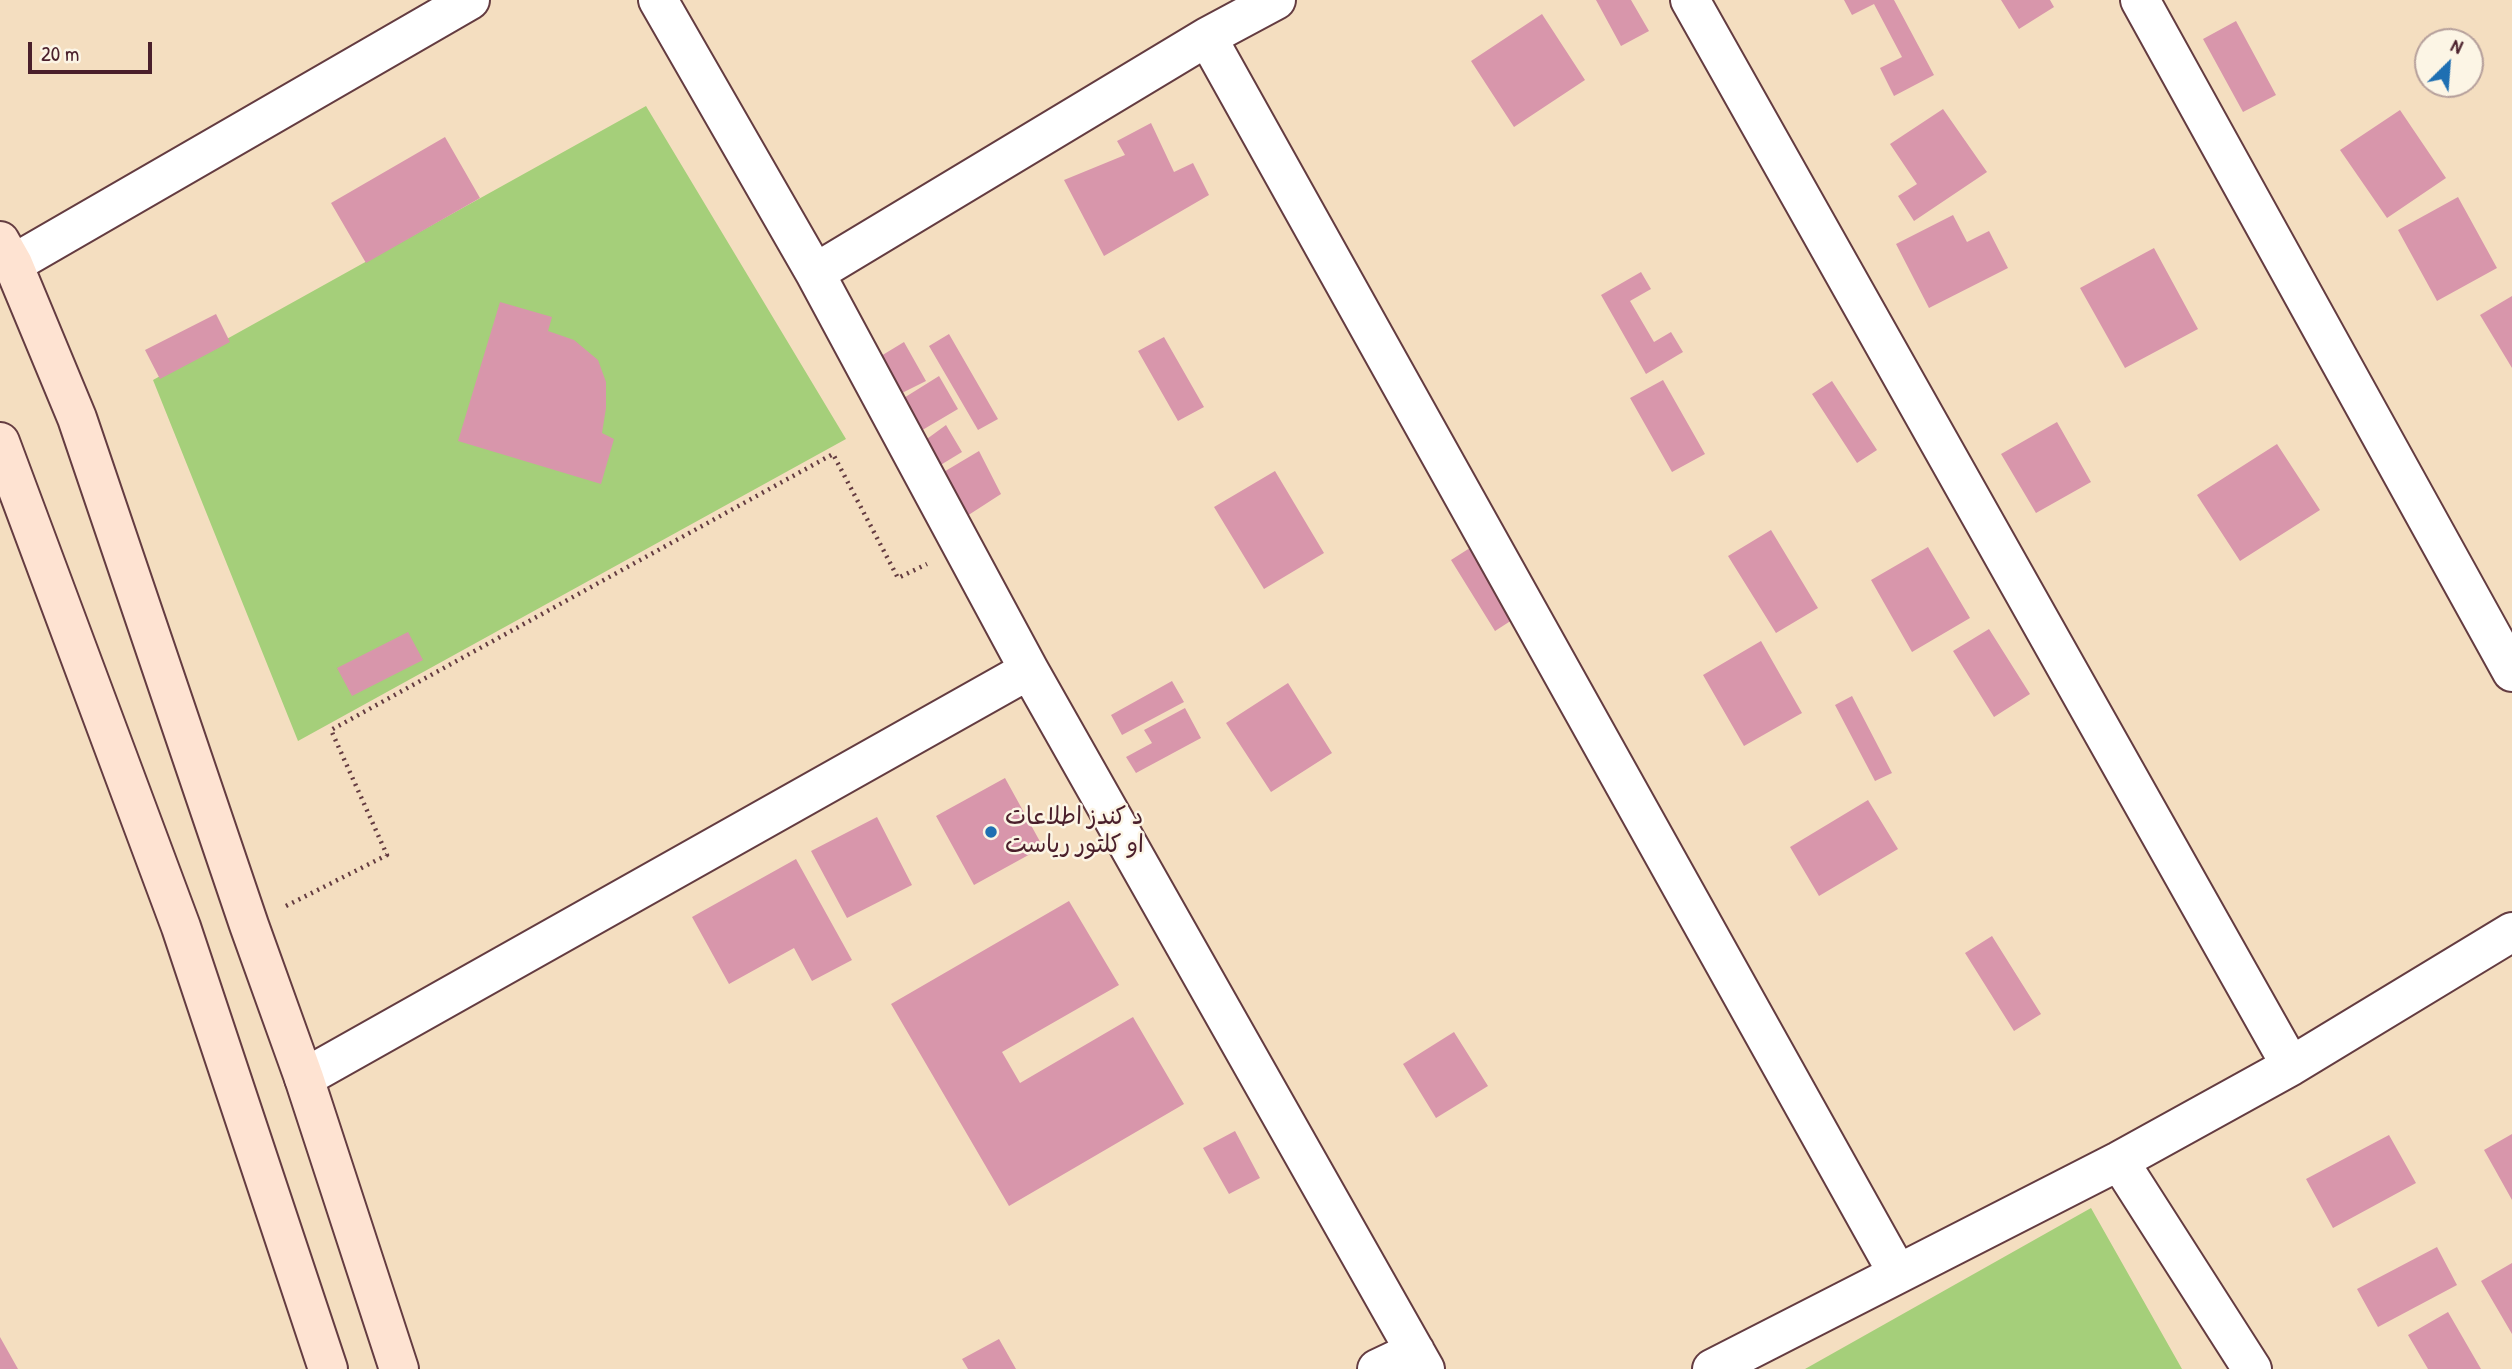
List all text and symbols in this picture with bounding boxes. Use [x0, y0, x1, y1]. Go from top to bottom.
scale bar [32, 28, 156, 72]
north arrow [2414, 28, 2484, 98]
text: N [2447, 32, 2467, 60]
text: 20 m [41, 39, 79, 68]
place label: د کندز اطلاعات او کلتور ریاست [1005, 804, 1144, 860]
marker: د کندز اطلاعات او کلتور ریاست [983, 824, 999, 840]

